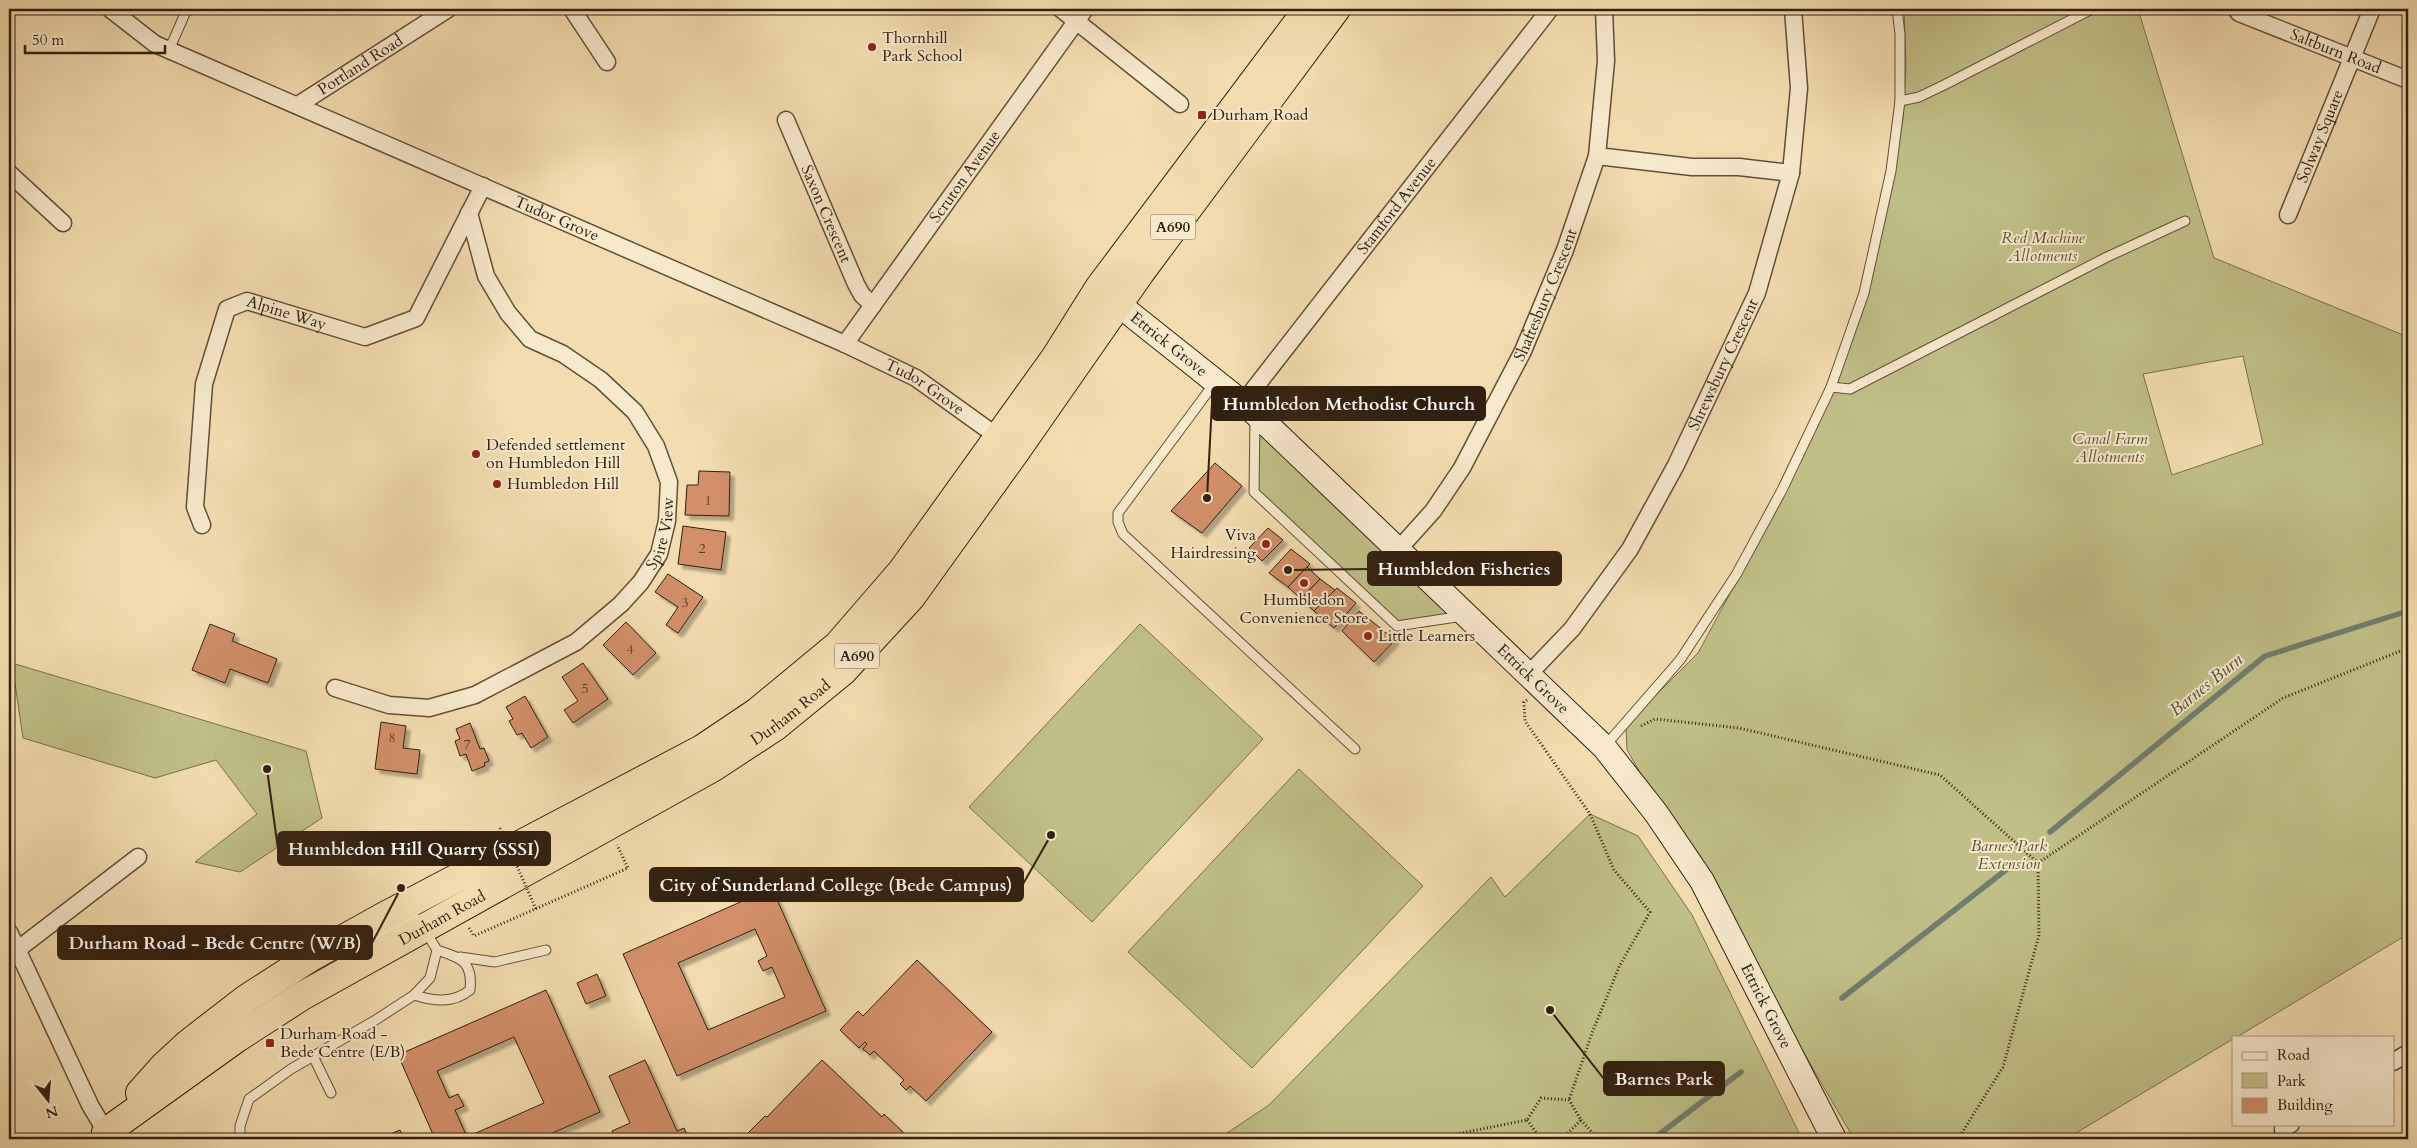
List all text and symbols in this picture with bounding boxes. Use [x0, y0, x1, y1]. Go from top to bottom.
scale bar [25, 22, 165, 54]
street label: Saltburn Road [2287, 23, 2385, 79]
place label: Thornhill Park School [882, 27, 963, 67]
street label: Portland Road [313, 29, 408, 101]
text: 50 m [32, 30, 64, 50]
marker: Thornhill Park School [866, 41, 878, 53]
street label: Solway Square [2291, 86, 2349, 186]
place label: Durham Road [1212, 104, 1309, 126]
marker: Durham Road [1196, 109, 1208, 121]
street label: Scruton Avenue [924, 126, 1006, 227]
street label: Stamford Avenue [1352, 153, 1441, 259]
street label: Saxon Crescent [795, 162, 857, 266]
street label: Tudor Grove [511, 191, 602, 247]
road number: A690 [1150, 214, 1196, 240]
street label: Shaftesbury Crescent [1508, 226, 1582, 365]
park label: Red Machine Allotments [2001, 227, 2085, 267]
street label: Alpine Way [244, 291, 330, 336]
street label: Shrewsbury Crescent [1683, 295, 1764, 434]
street label: Ettrick Grove [1125, 307, 1212, 382]
street label: Tudor Grove [881, 354, 969, 420]
callout: Humbledon Methodist Church [1212, 387, 1485, 420]
text: Humbledon Methodist Church [1223, 392, 1475, 417]
park label: Canal Farm Allotments [2072, 428, 2148, 468]
place label: Defended settlement on Humbledon Hill [486, 434, 625, 474]
marker: Defended settlement on Humbledon Hill [470, 448, 482, 460]
place label: Humbledon Hill [507, 473, 619, 495]
marker: Humbledon Hill [491, 478, 503, 490]
house number: 1 [704, 491, 712, 510]
street label: Spire View [641, 496, 679, 574]
place label: Viva Hairdressing [1170, 524, 1256, 564]
marker: Viva Hairdressing [1260, 538, 1272, 550]
house number: 2 [698, 539, 706, 558]
callout: Humbledon Fisheries [1368, 552, 1561, 585]
text: Humbledon Fisheries [1378, 557, 1550, 582]
marker: Humbledon Convenience Store [1298, 577, 1310, 589]
place label: Humbledon Convenience Store [1240, 589, 1368, 629]
house number: 3 [681, 593, 689, 612]
place label: Little Learners [1378, 625, 1475, 647]
marker: Little Learners [1362, 630, 1374, 642]
street label: Ettrick Grove [1492, 639, 1574, 719]
house number: 4 [626, 640, 634, 659]
road number: A690 [834, 644, 880, 668]
water label: Barnes Burn [2164, 648, 2248, 722]
street label: Durham Road [746, 674, 836, 751]
house number: 5 [581, 679, 589, 698]
house number: 8 [388, 728, 396, 747]
house number: 7 [463, 735, 471, 754]
callout: Humbledon Hill Quarry (SSSI) [278, 832, 550, 865]
park label: Barnes Park Extension [1971, 835, 2047, 875]
text: Humbledon Hill Quarry (SSSI) [288, 837, 540, 862]
callout: City of Sunderland College (Bede Campus) [650, 868, 1023, 901]
text: City of Sunderland College (Bede Campus) [660, 873, 1012, 898]
street label: Durham Road [395, 885, 490, 951]
callout: Durham Road - Bede Centre (W/B) [58, 926, 372, 959]
text: Durham Road - Bede Centre (W/B) [68, 931, 362, 956]
street label: Ettrick Grove [1735, 960, 1797, 1053]
place label: Durham Road - Bede Centre (E/B) [280, 1023, 405, 1063]
legend [2232, 1036, 2394, 1126]
marker: Durham Road - Bede Centre (E/B) [264, 1037, 276, 1049]
text: Road [2277, 1045, 2310, 1065]
callout: Barnes Park [1604, 1062, 1724, 1095]
text: Barnes Park [1614, 1067, 1714, 1092]
text: Park [2277, 1071, 2306, 1091]
north arrow [22, 1076, 72, 1126]
text: Building [2277, 1095, 2333, 1115]
text: N [43, 1101, 60, 1123]

